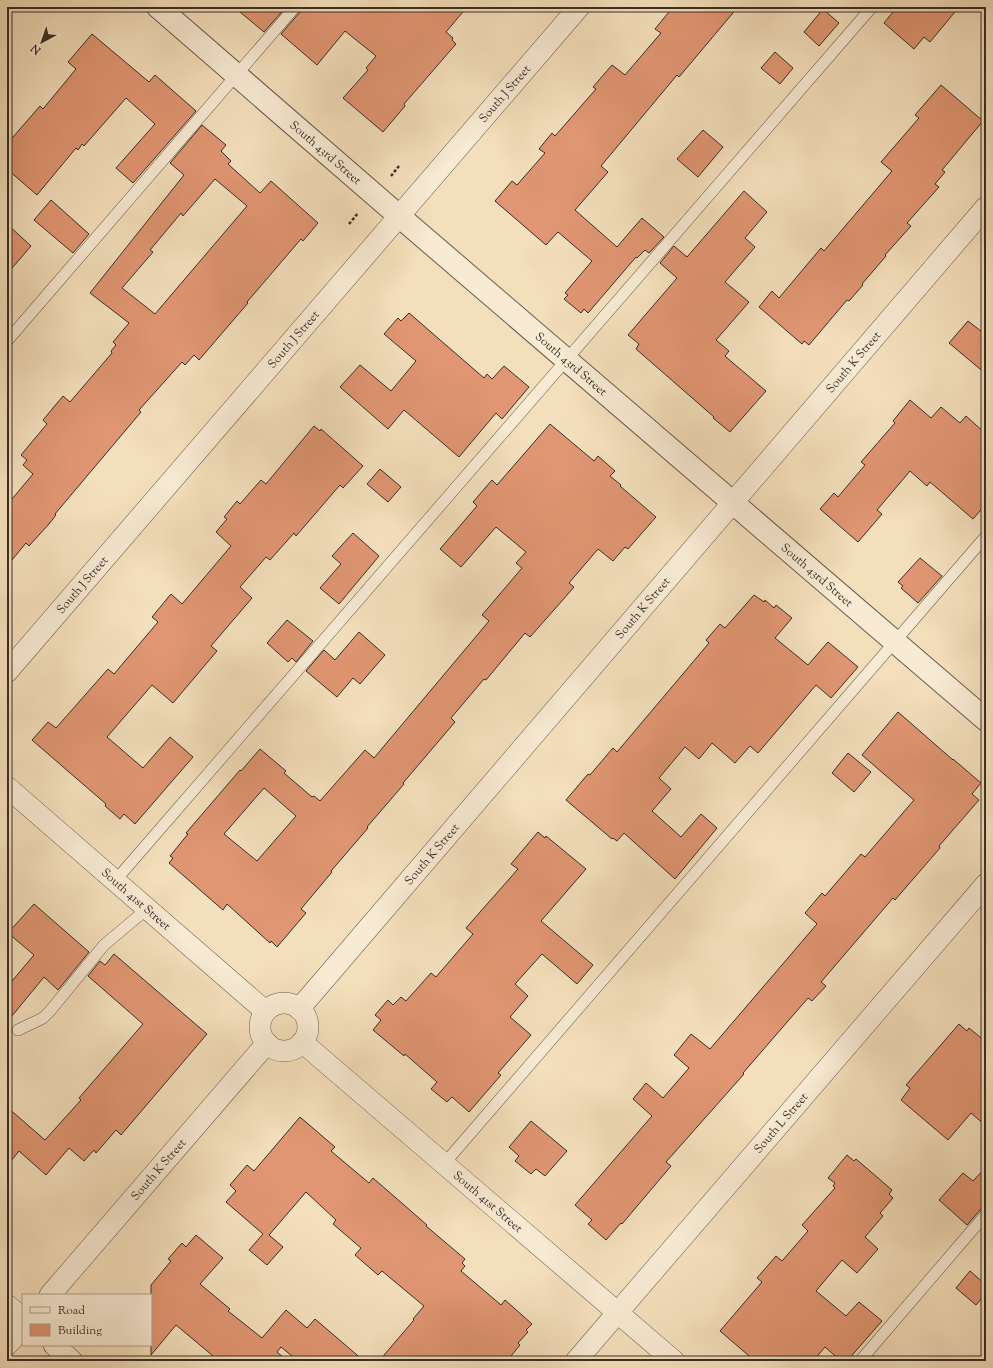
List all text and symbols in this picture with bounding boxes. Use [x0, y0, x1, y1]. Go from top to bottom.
north arrow [22, 22, 62, 62]
text: N [28, 40, 45, 58]
street label: South J Street [475, 61, 535, 127]
street label: South 43rd Street [285, 117, 365, 190]
street label: South J Street [264, 307, 324, 373]
street label: South 43rd Street [531, 328, 611, 401]
street label: South K Street [822, 328, 886, 398]
street label: South 43rd Street [776, 540, 856, 612]
street label: South J Street [53, 553, 113, 618]
street label: South K Street [611, 574, 675, 644]
street label: South K Street [401, 820, 464, 890]
street label: South 41st Street [97, 865, 174, 935]
street label: South L Street [750, 1089, 813, 1158]
street label: South K Street [127, 1135, 191, 1205]
street label: South 41st Street [448, 1167, 526, 1237]
legend [22, 1294, 152, 1346]
text: Road [58, 1302, 85, 1320]
text: Building [58, 1322, 102, 1340]

